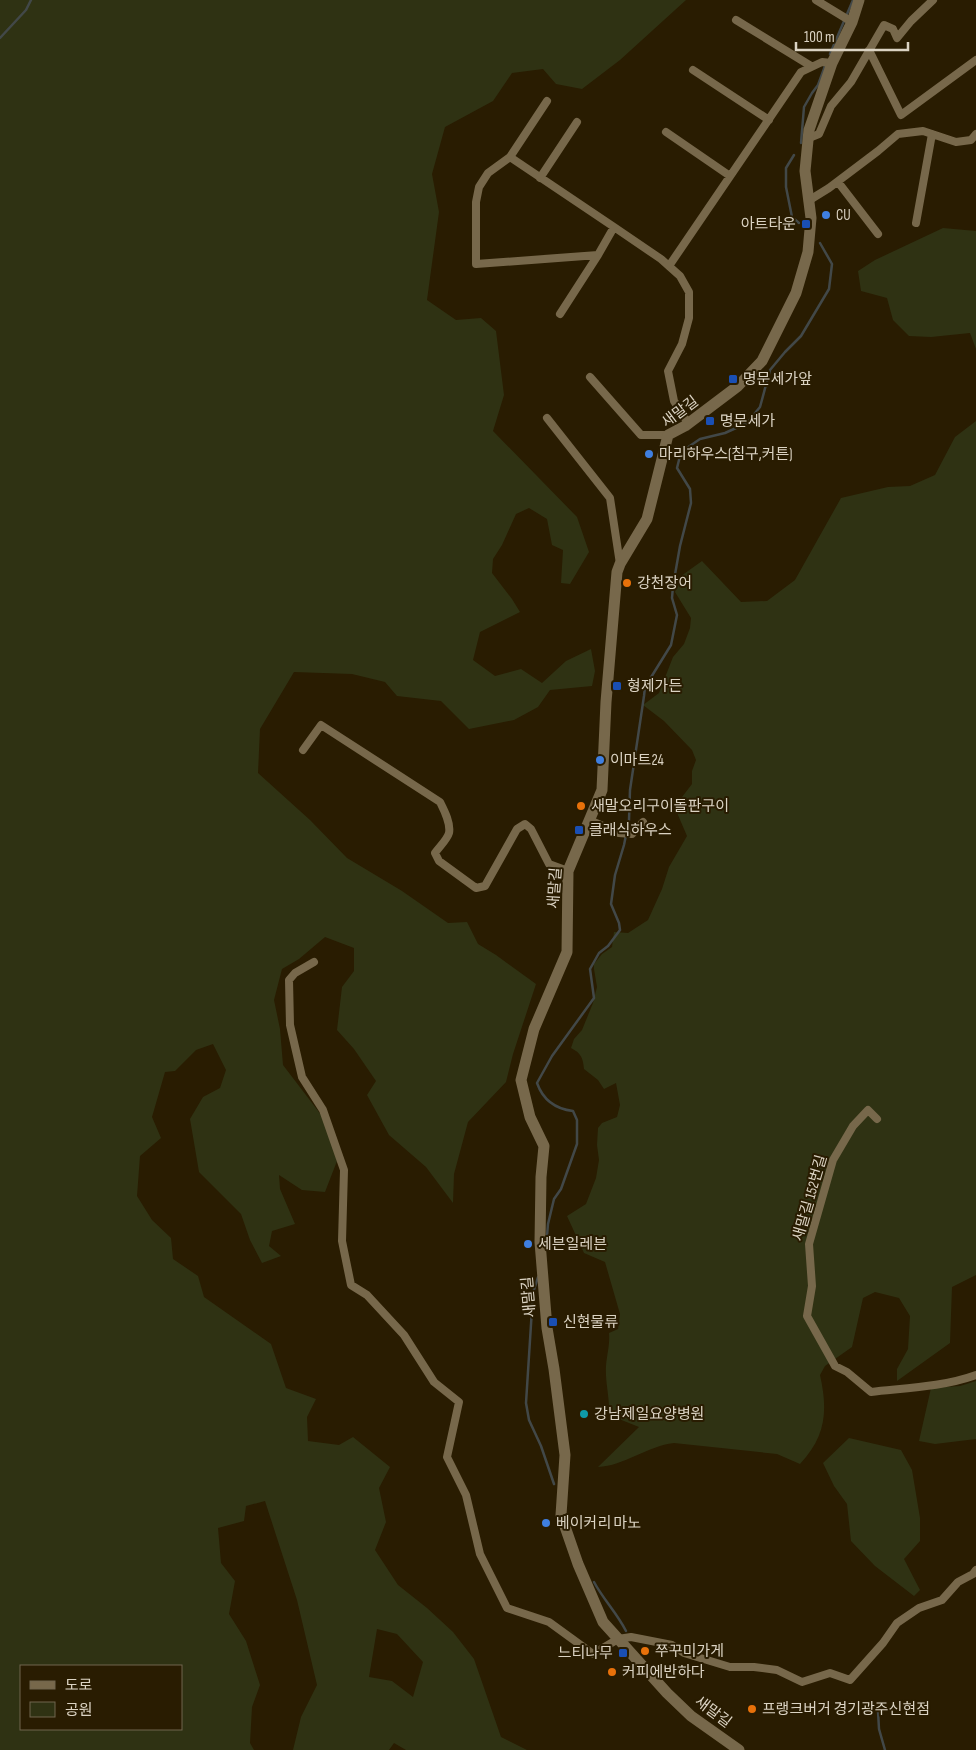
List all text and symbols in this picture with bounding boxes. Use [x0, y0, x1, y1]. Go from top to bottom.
scale bar [796, 20, 908, 52]
text: 100 m [804, 28, 835, 47]
place label: CU [836, 206, 851, 225]
marker: CU [820, 209, 832, 221]
place label: 아트타운 [741, 215, 796, 234]
marker: 아트타운 [800, 218, 812, 230]
place label: 명문세가앞 [743, 370, 812, 389]
marker: 명문세가앞 [727, 373, 739, 385]
street label: 새말길 [658, 392, 702, 432]
place label: 명문세가 [720, 412, 775, 431]
marker: 명문세가 [704, 415, 716, 427]
place label: 마리하우스(침구,커튼) [659, 445, 793, 464]
marker: 마리하우스(침구,커튼) [643, 448, 655, 460]
place label: 강천장어 [637, 574, 692, 593]
marker: 강천장어 [621, 577, 633, 589]
place label: 형제가든 [627, 677, 682, 696]
marker: 형제가든 [611, 680, 623, 692]
place label: 이마트24 [610, 751, 664, 770]
marker: 이마트24 [594, 754, 606, 766]
place label: 새말오리구이돌판구이 [591, 797, 729, 816]
marker: 새말오리구이돌판구이 [575, 800, 587, 812]
place label: 클래식하우스 [589, 821, 672, 840]
marker: 클래식하우스 [573, 824, 585, 836]
street label: 새말길 [544, 867, 566, 909]
street label: 새말길 152번길 [789, 1153, 831, 1243]
place label: 세븐일레븐 [538, 1235, 607, 1254]
marker: 세븐일레븐 [522, 1238, 534, 1250]
street label: 새말길 [518, 1276, 540, 1318]
place label: 신현물류 [563, 1313, 618, 1332]
marker: 신현물류 [547, 1316, 559, 1328]
place label: 강남제일요양병원 [594, 1405, 704, 1424]
marker: 강남제일요양병원 [578, 1408, 590, 1420]
place label: 베이커리 마노 [556, 1514, 641, 1533]
marker: 베이커리 마노 [540, 1517, 552, 1529]
place label: 쭈꾸미가게 [655, 1642, 724, 1661]
place label: 느티나무 [558, 1644, 613, 1663]
marker: 쭈꾸미가게 [639, 1645, 651, 1657]
marker: 느티나무 [617, 1647, 629, 1659]
place label: 커피에반하다 [622, 1663, 705, 1682]
legend [20, 1665, 182, 1730]
marker: 커피에반하다 [606, 1666, 618, 1678]
text: 도로 [65, 1676, 93, 1695]
street label: 새말길 [691, 1692, 735, 1732]
place label: 프랭크버거 경기광주신현점 [762, 1700, 930, 1719]
text: 공원 [65, 1701, 93, 1720]
marker: 프랭크버거 경기광주신현점 [746, 1703, 758, 1715]

